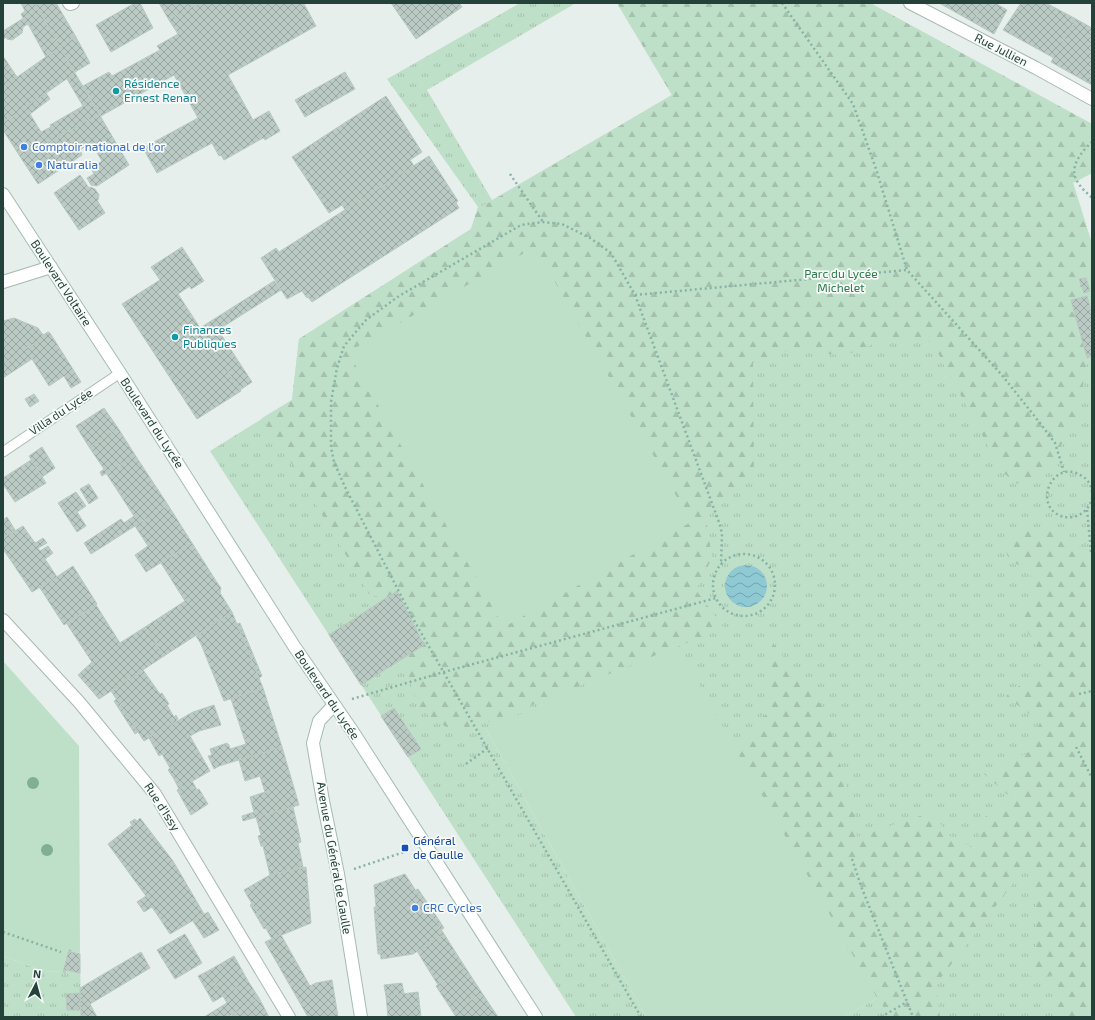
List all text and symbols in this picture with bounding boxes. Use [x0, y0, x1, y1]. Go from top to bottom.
street label: Rue Jullien [973, 30, 1030, 68]
place label: Résidence Ernest Renan [124, 76, 197, 104]
marker: Résidence Ernest Renan [111, 86, 121, 96]
place label: Comptoir national de l'or [32, 139, 166, 153]
marker: Comptoir national de l'or [19, 142, 29, 152]
place label: Naturalia [47, 157, 98, 171]
marker: Naturalia [34, 160, 44, 170]
street label: Boulevard Voltaire [29, 237, 95, 328]
park label: Parc du Lycée Michelet [804, 266, 878, 294]
place label: Finances Publiques [183, 322, 237, 350]
marker: Finances Publiques [170, 332, 180, 342]
street label: Boulevard du Lycée [118, 375, 187, 470]
street label: Villa du Lycée [26, 385, 95, 437]
street label: Boulevard du Lycée [293, 647, 363, 742]
street label: Rue d'Issy [142, 780, 184, 834]
street label: Avenue du Général de Gaulle [315, 781, 355, 935]
place label: Général de Gaulle [413, 833, 464, 861]
marker: Général de Gaulle [400, 843, 410, 853]
place label: CRC Cycles [423, 900, 482, 914]
marker: CRC Cycles [410, 903, 420, 913]
north arrow [16, 964, 56, 1004]
text: N [32, 967, 42, 980]

